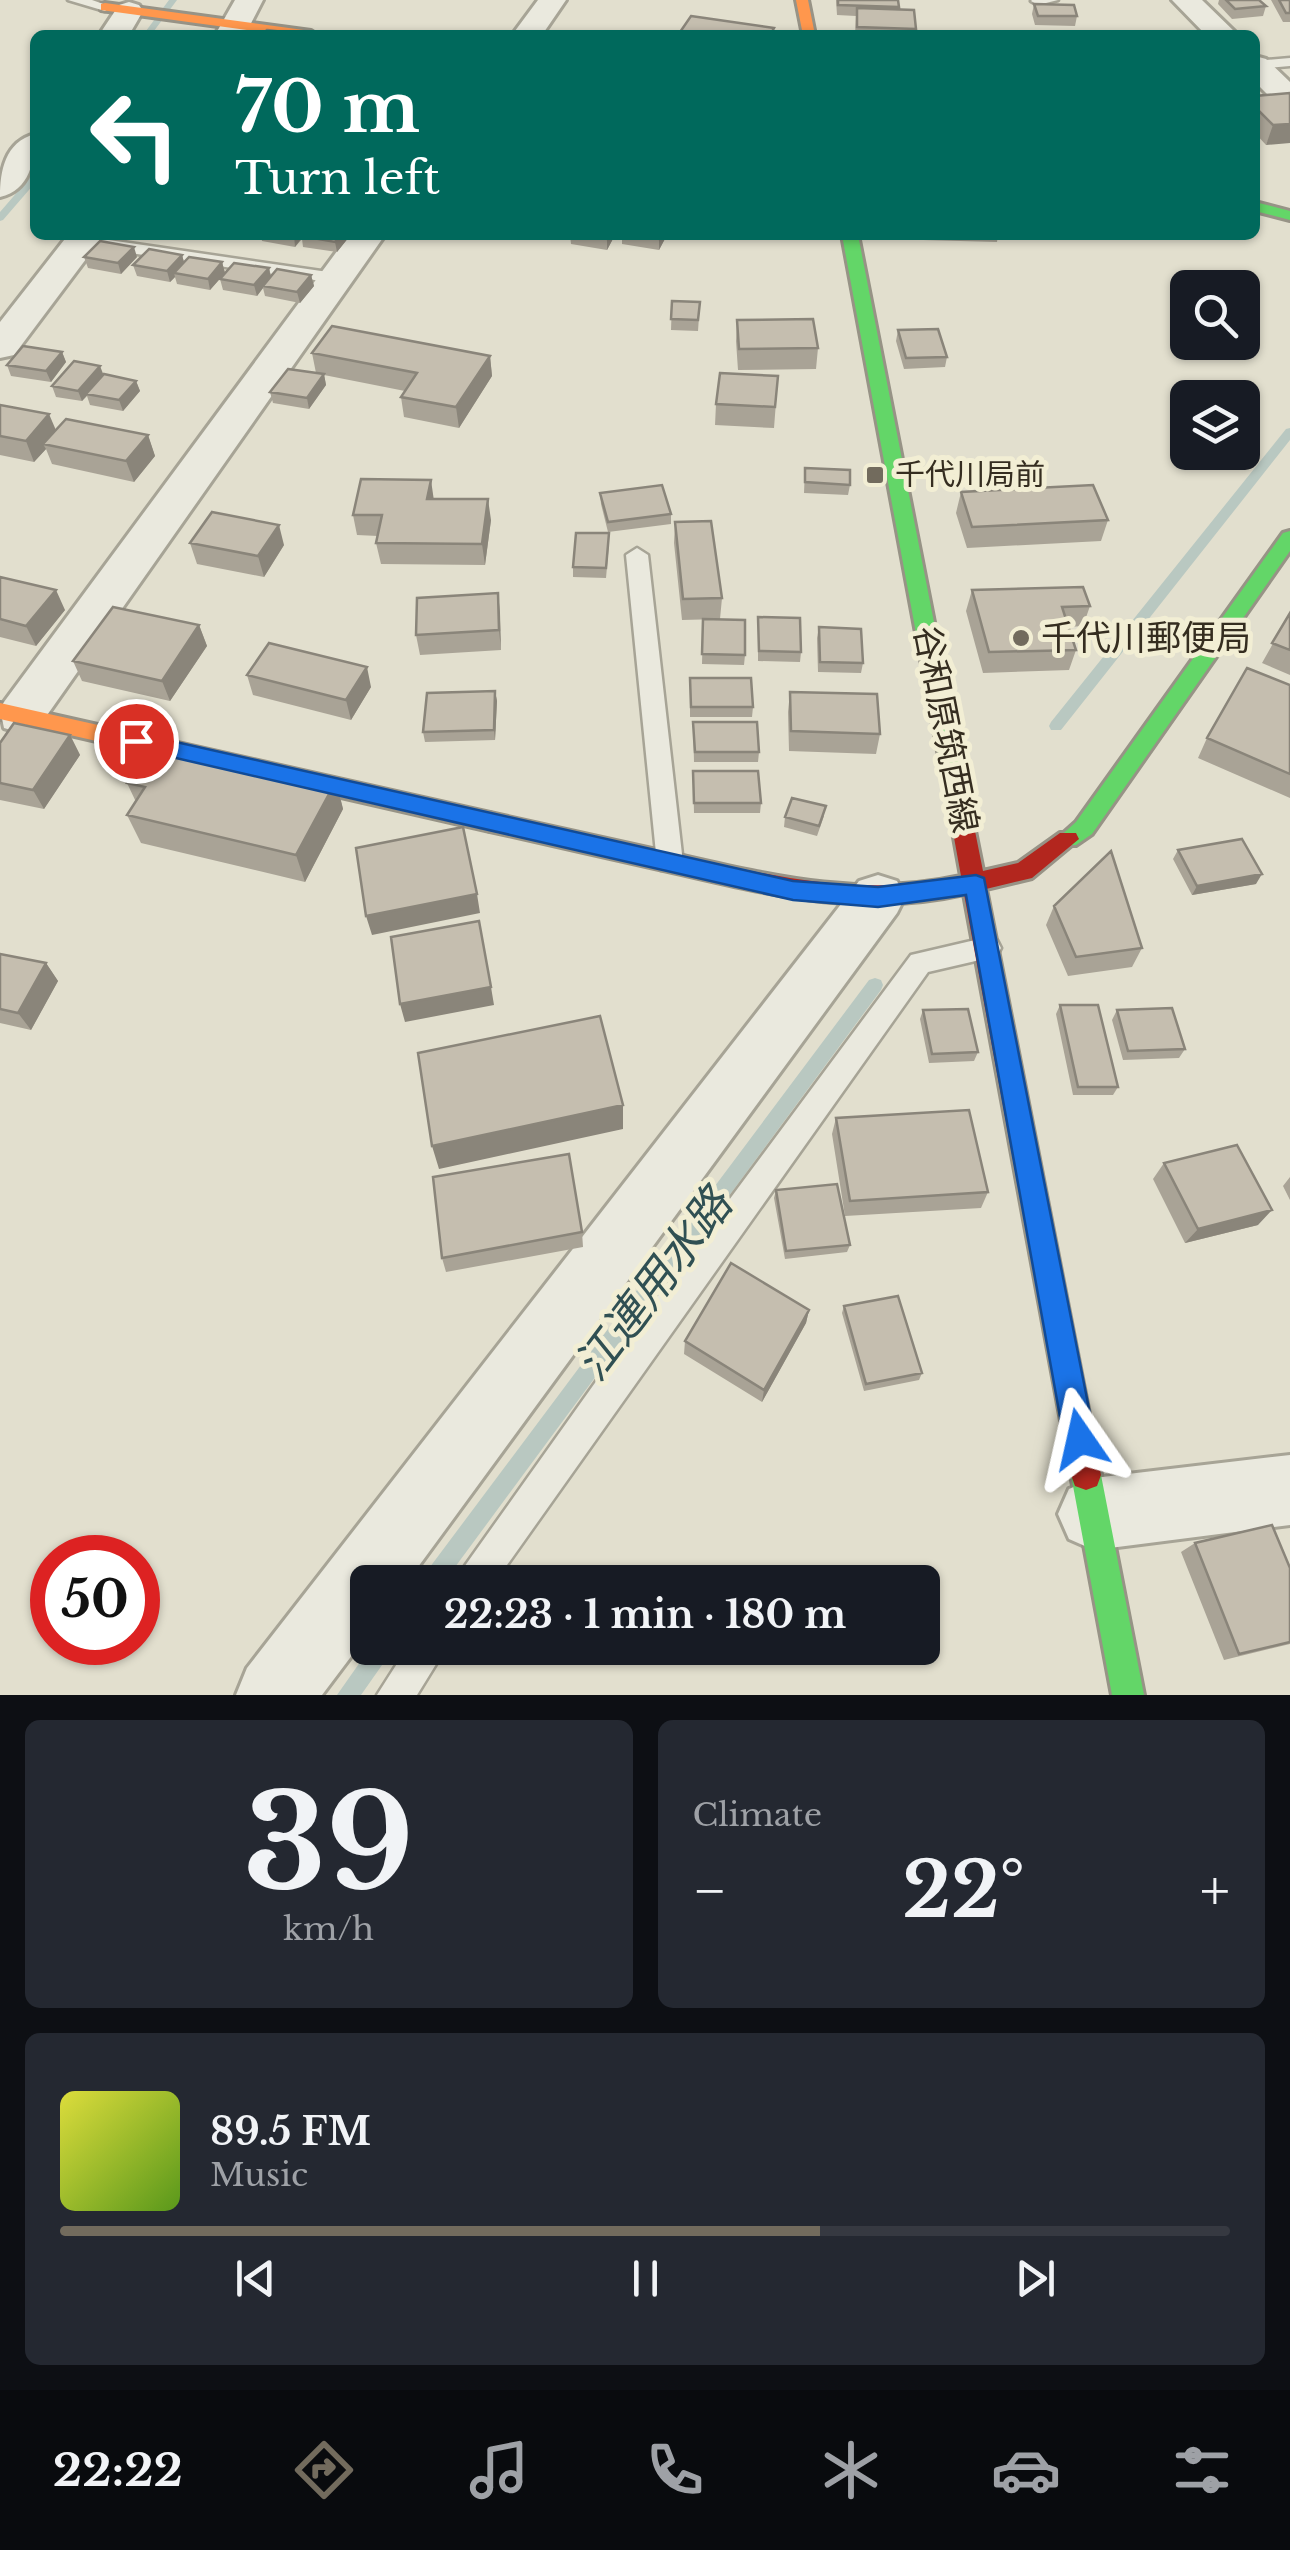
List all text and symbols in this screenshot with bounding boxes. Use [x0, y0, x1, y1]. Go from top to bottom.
text: 70 m [235, 64, 420, 151]
icon: left [70, 70, 200, 200]
text: Turn left [235, 150, 440, 206]
map controls [1170, 270, 1260, 470]
button: search [1170, 270, 1260, 360]
button: layers [1170, 380, 1260, 470]
place label: 千代川局前 [895, 456, 1045, 493]
marker: 千代川局前 [864, 464, 886, 486]
place label: 千代川郵便局 [1041, 616, 1251, 659]
street label: 谷和原筑西線 [905, 622, 988, 836]
marker: 千代川郵便局 [1010, 627, 1032, 649]
pin [94, 699, 179, 784]
icon: arrive [109, 714, 164, 769]
water label: 江連用水路 [563, 1174, 745, 1391]
position arrow [1028, 1387, 1132, 1491]
speed limit sign: 50 [30, 1535, 160, 1665]
text: 22:23 · 1 min · 180 m [444, 1591, 846, 1638]
text: 39 [244, 1763, 414, 1924]
text: Climate [693, 1795, 822, 1835]
text: 22° [902, 1844, 1025, 1937]
text: − [693, 1857, 727, 1925]
text: + [1200, 1857, 1230, 1925]
text: km/h [283, 1909, 374, 1949]
text: 89.5 FM [210, 2108, 371, 2155]
text: Music [210, 2155, 308, 2195]
icon: previous [228, 2251, 283, 2306]
icon: pause [618, 2251, 673, 2306]
icon: next [1008, 2251, 1063, 2306]
icon: directions [289, 2435, 359, 2505]
icon: music [464, 2435, 534, 2505]
icon: phone [640, 2435, 710, 2505]
icon: climate [816, 2435, 886, 2505]
icon: car [991, 2435, 1061, 2505]
icon: filters [1167, 2435, 1237, 2505]
text: 22:22 [53, 2442, 183, 2498]

